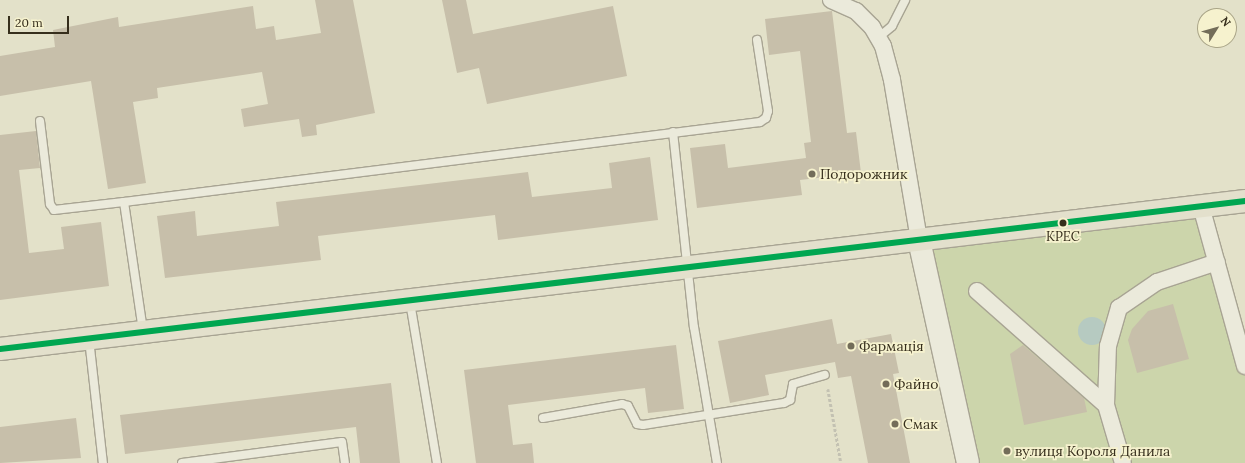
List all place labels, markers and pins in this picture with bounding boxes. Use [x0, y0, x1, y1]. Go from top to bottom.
place label: Подорожник [820, 166, 907, 182]
marker: Подорожник [807, 169, 817, 179]
marker: КРЕС [1058, 218, 1068, 228]
place label: КРЕС [1046, 229, 1080, 245]
place label: Фармація [859, 338, 924, 354]
marker: Фармація [846, 341, 856, 351]
place label: Файно [894, 376, 938, 392]
marker: Файно [881, 379, 891, 389]
place label: Смак [903, 416, 938, 432]
marker: Смак [890, 419, 900, 429]
place label: вулиця Короля Данила [1015, 443, 1170, 459]
marker: вулиця Короля Данила [1002, 446, 1012, 456]

